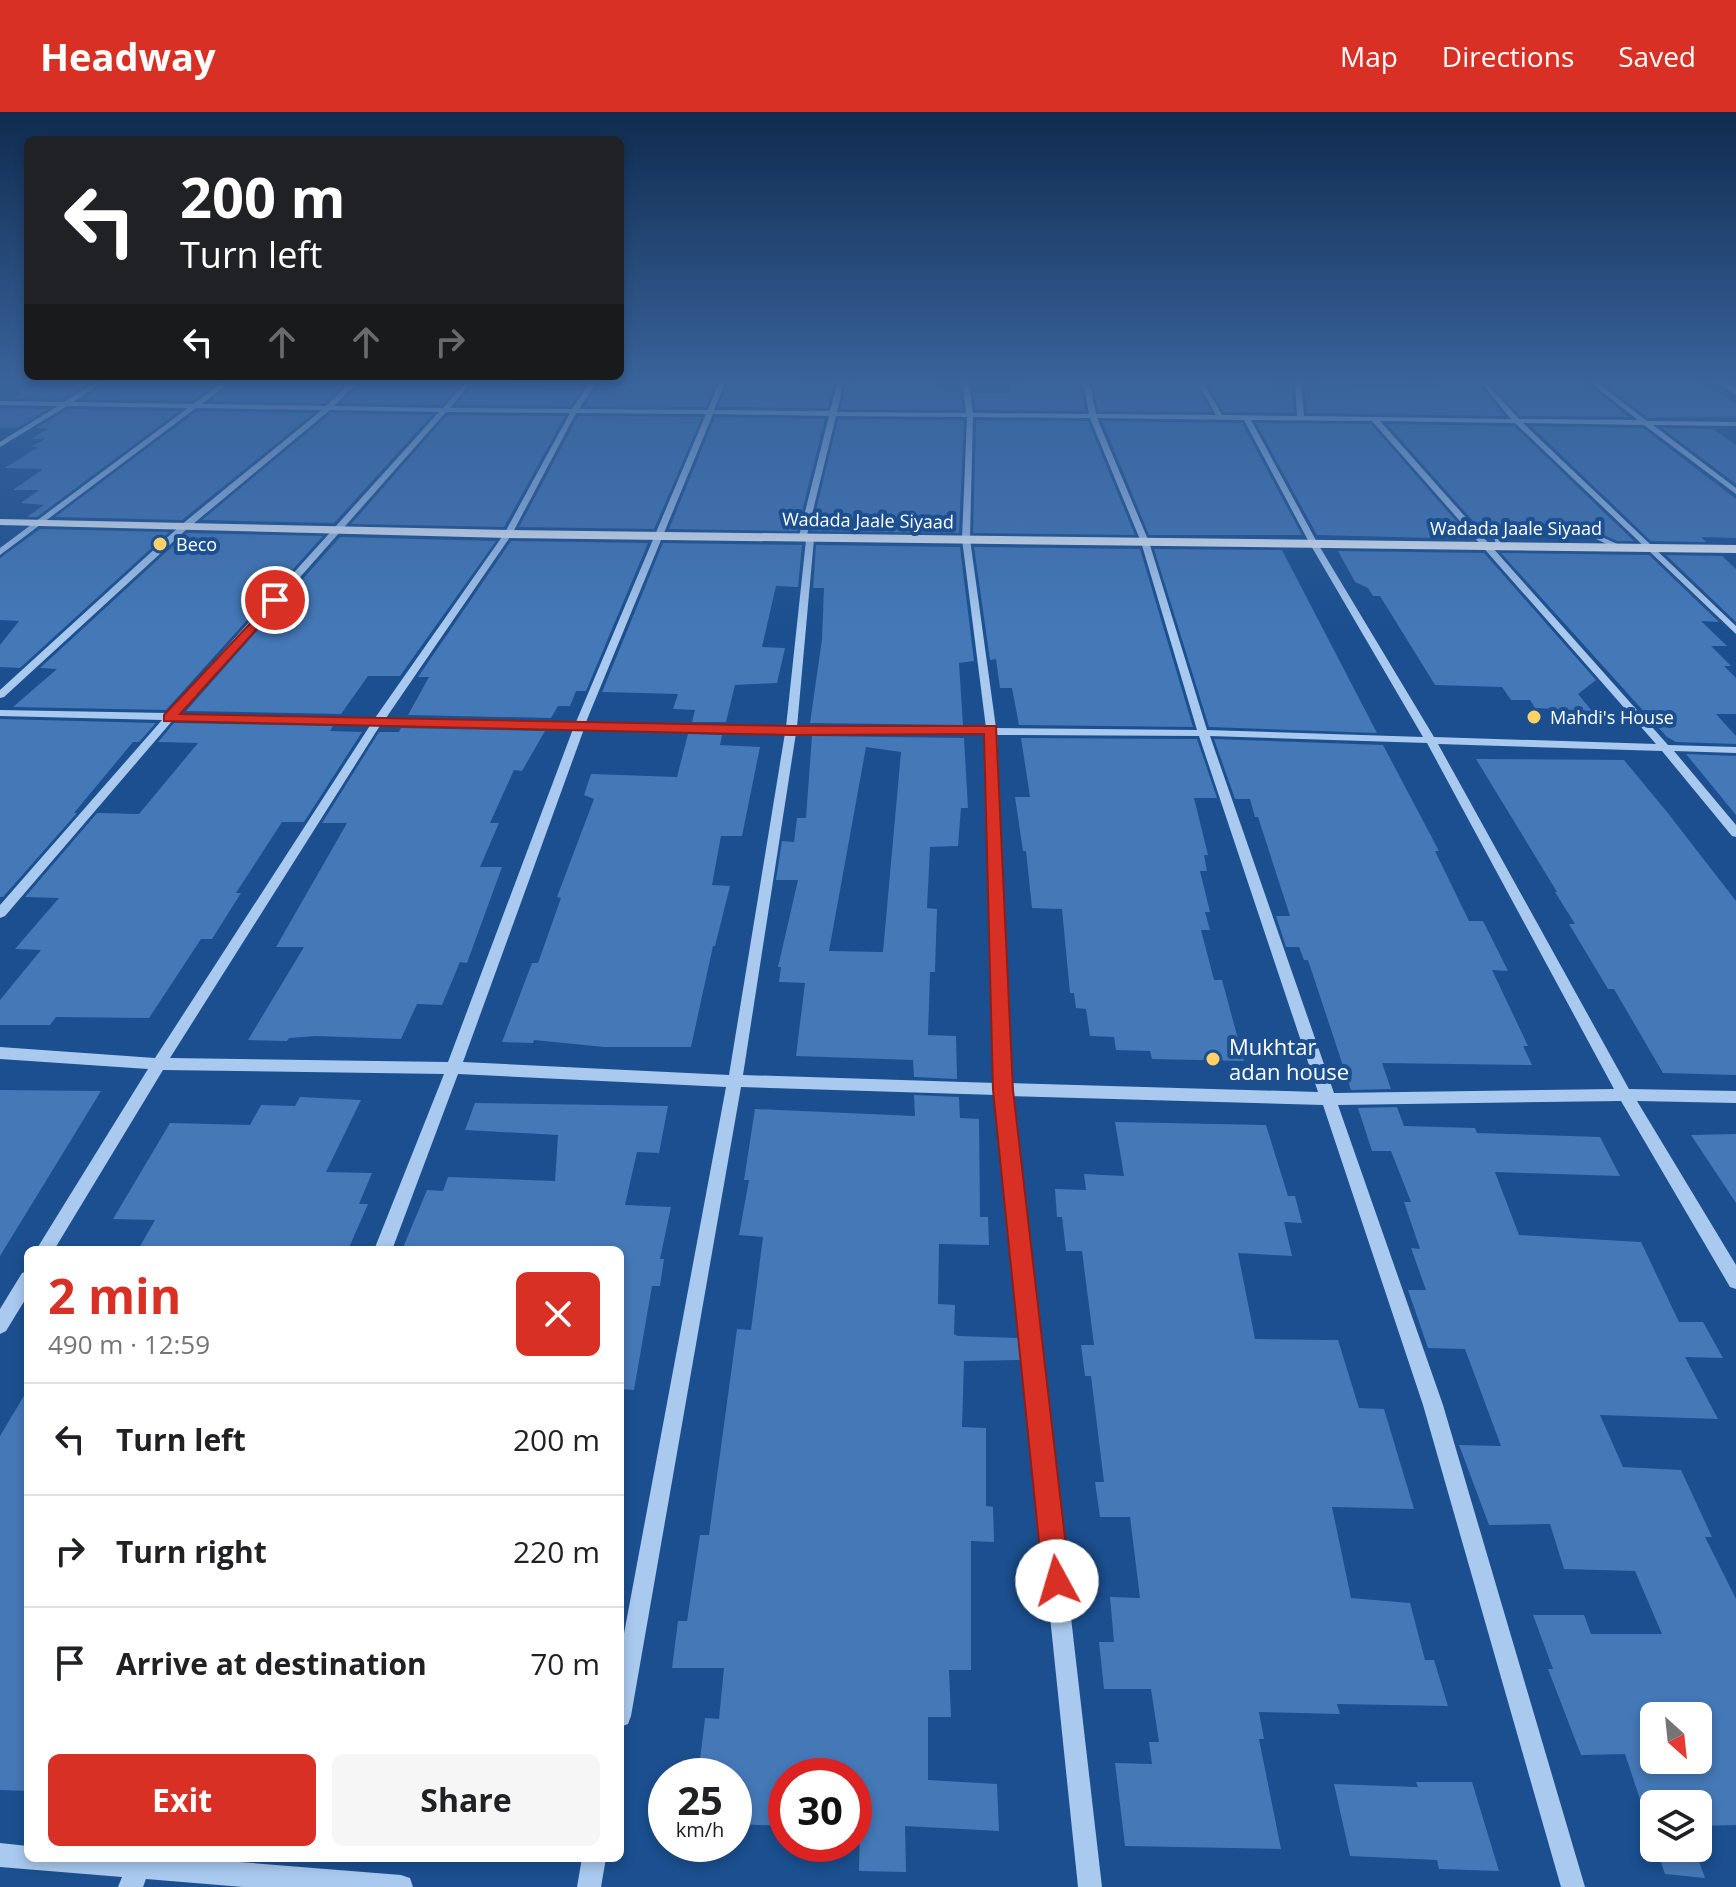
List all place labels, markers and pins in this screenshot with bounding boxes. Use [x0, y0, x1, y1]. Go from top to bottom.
place label: Beco [176, 532, 217, 556]
marker: Beco [151, 535, 169, 553]
pin [241, 566, 309, 634]
place label: Mahdi's House [1550, 705, 1674, 729]
marker: Mahdi's House [1525, 708, 1543, 726]
place label: Mukhtar adan house [1229, 1031, 1349, 1086]
marker: Mukhtar adan house [1204, 1050, 1222, 1068]

